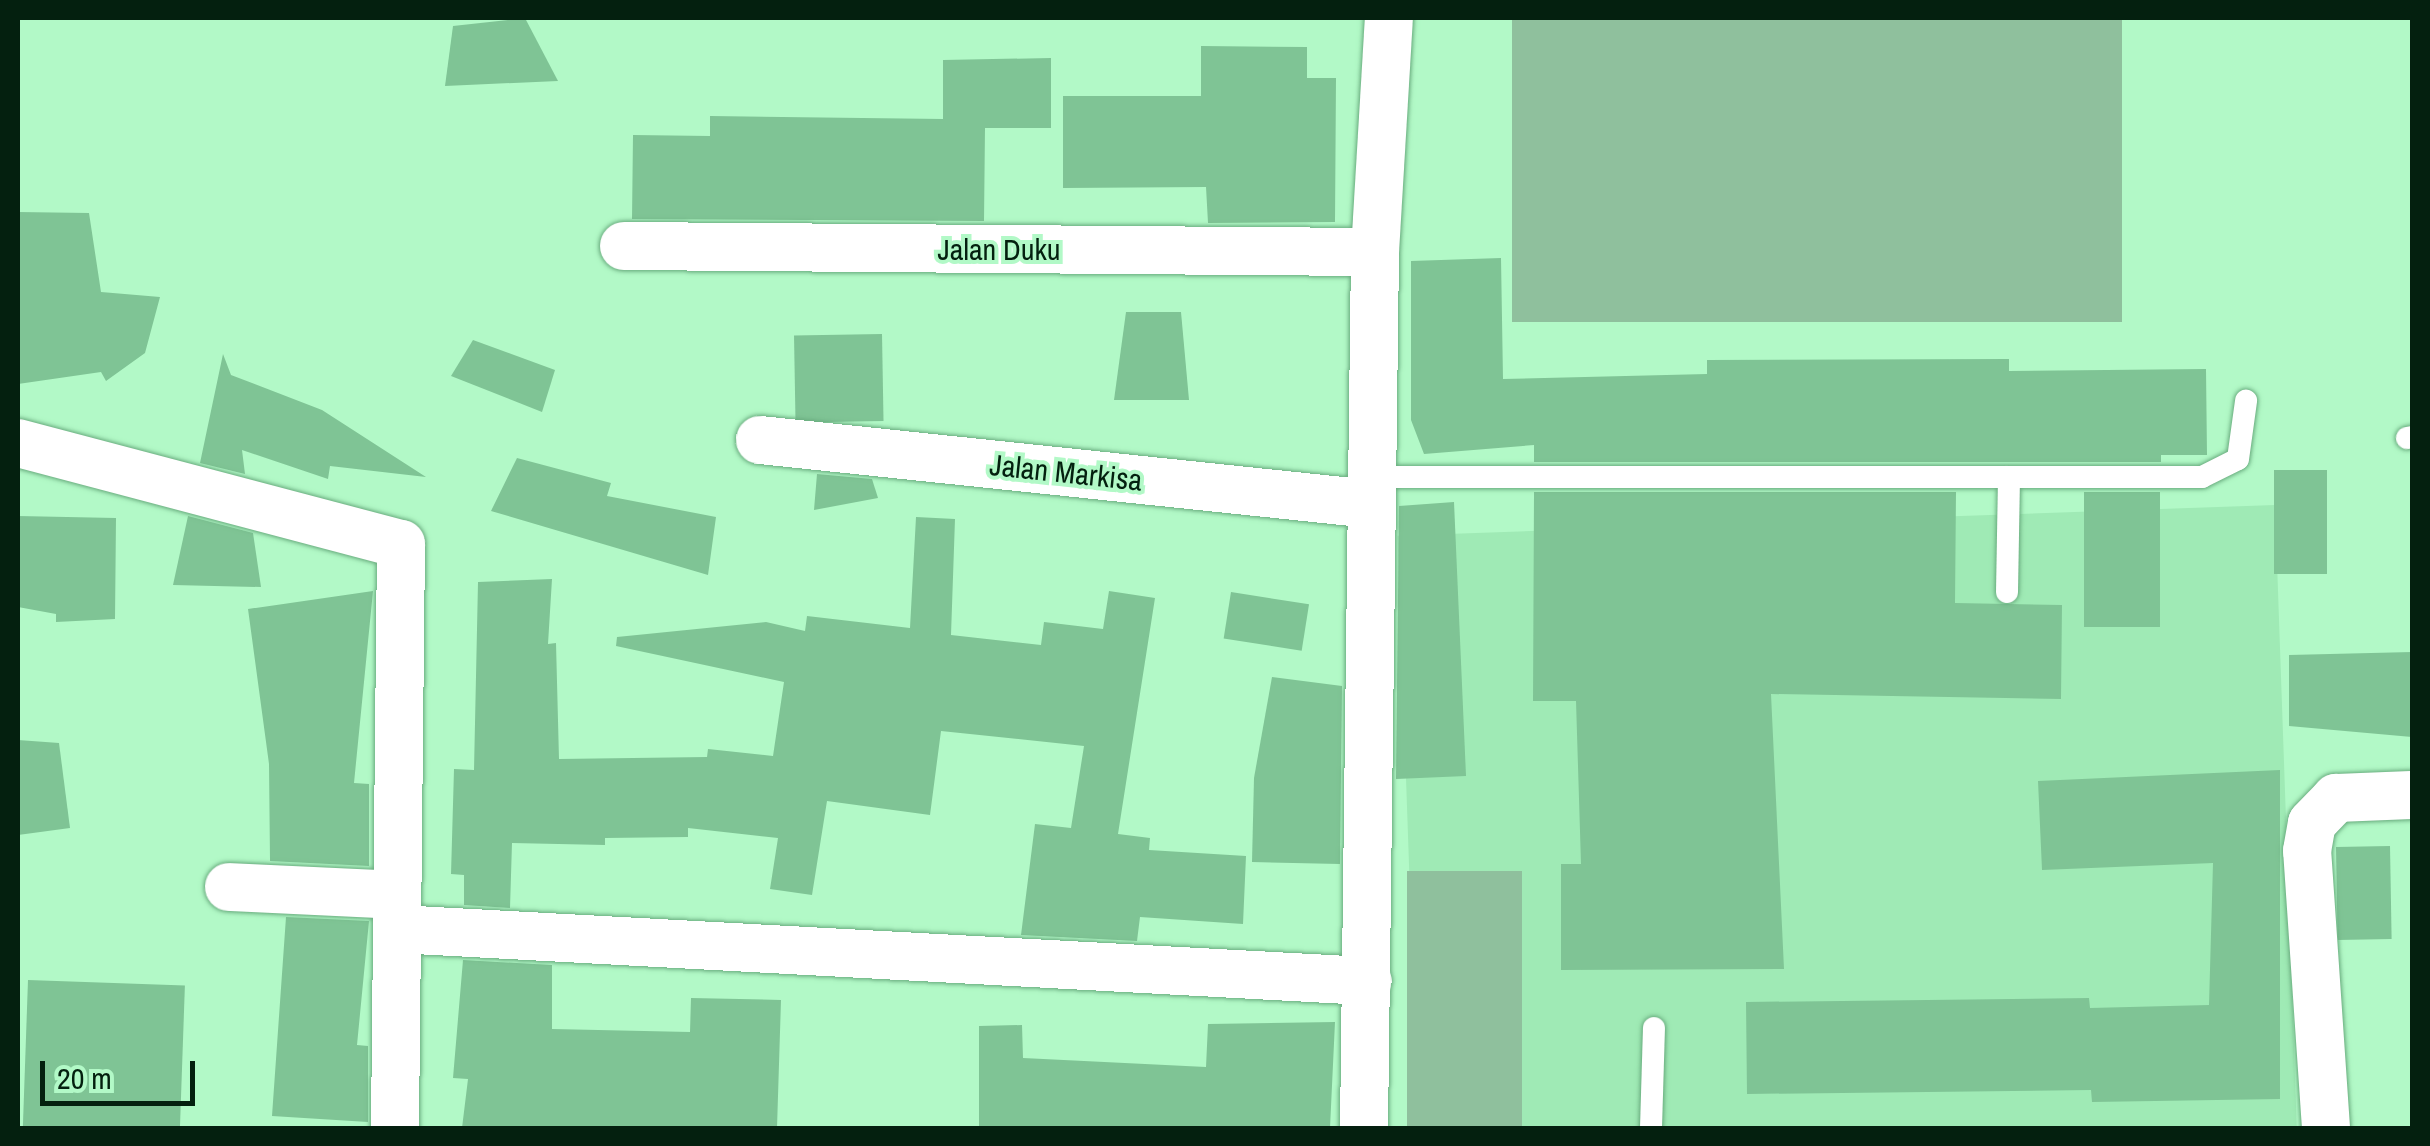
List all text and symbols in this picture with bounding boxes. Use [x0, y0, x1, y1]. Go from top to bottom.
street label: Jalan Duku [937, 231, 1061, 267]
street label: Jalan Markisa [988, 446, 1144, 498]
scale bar [45, 1041, 200, 1103]
text: 20 m [57, 1058, 112, 1098]

